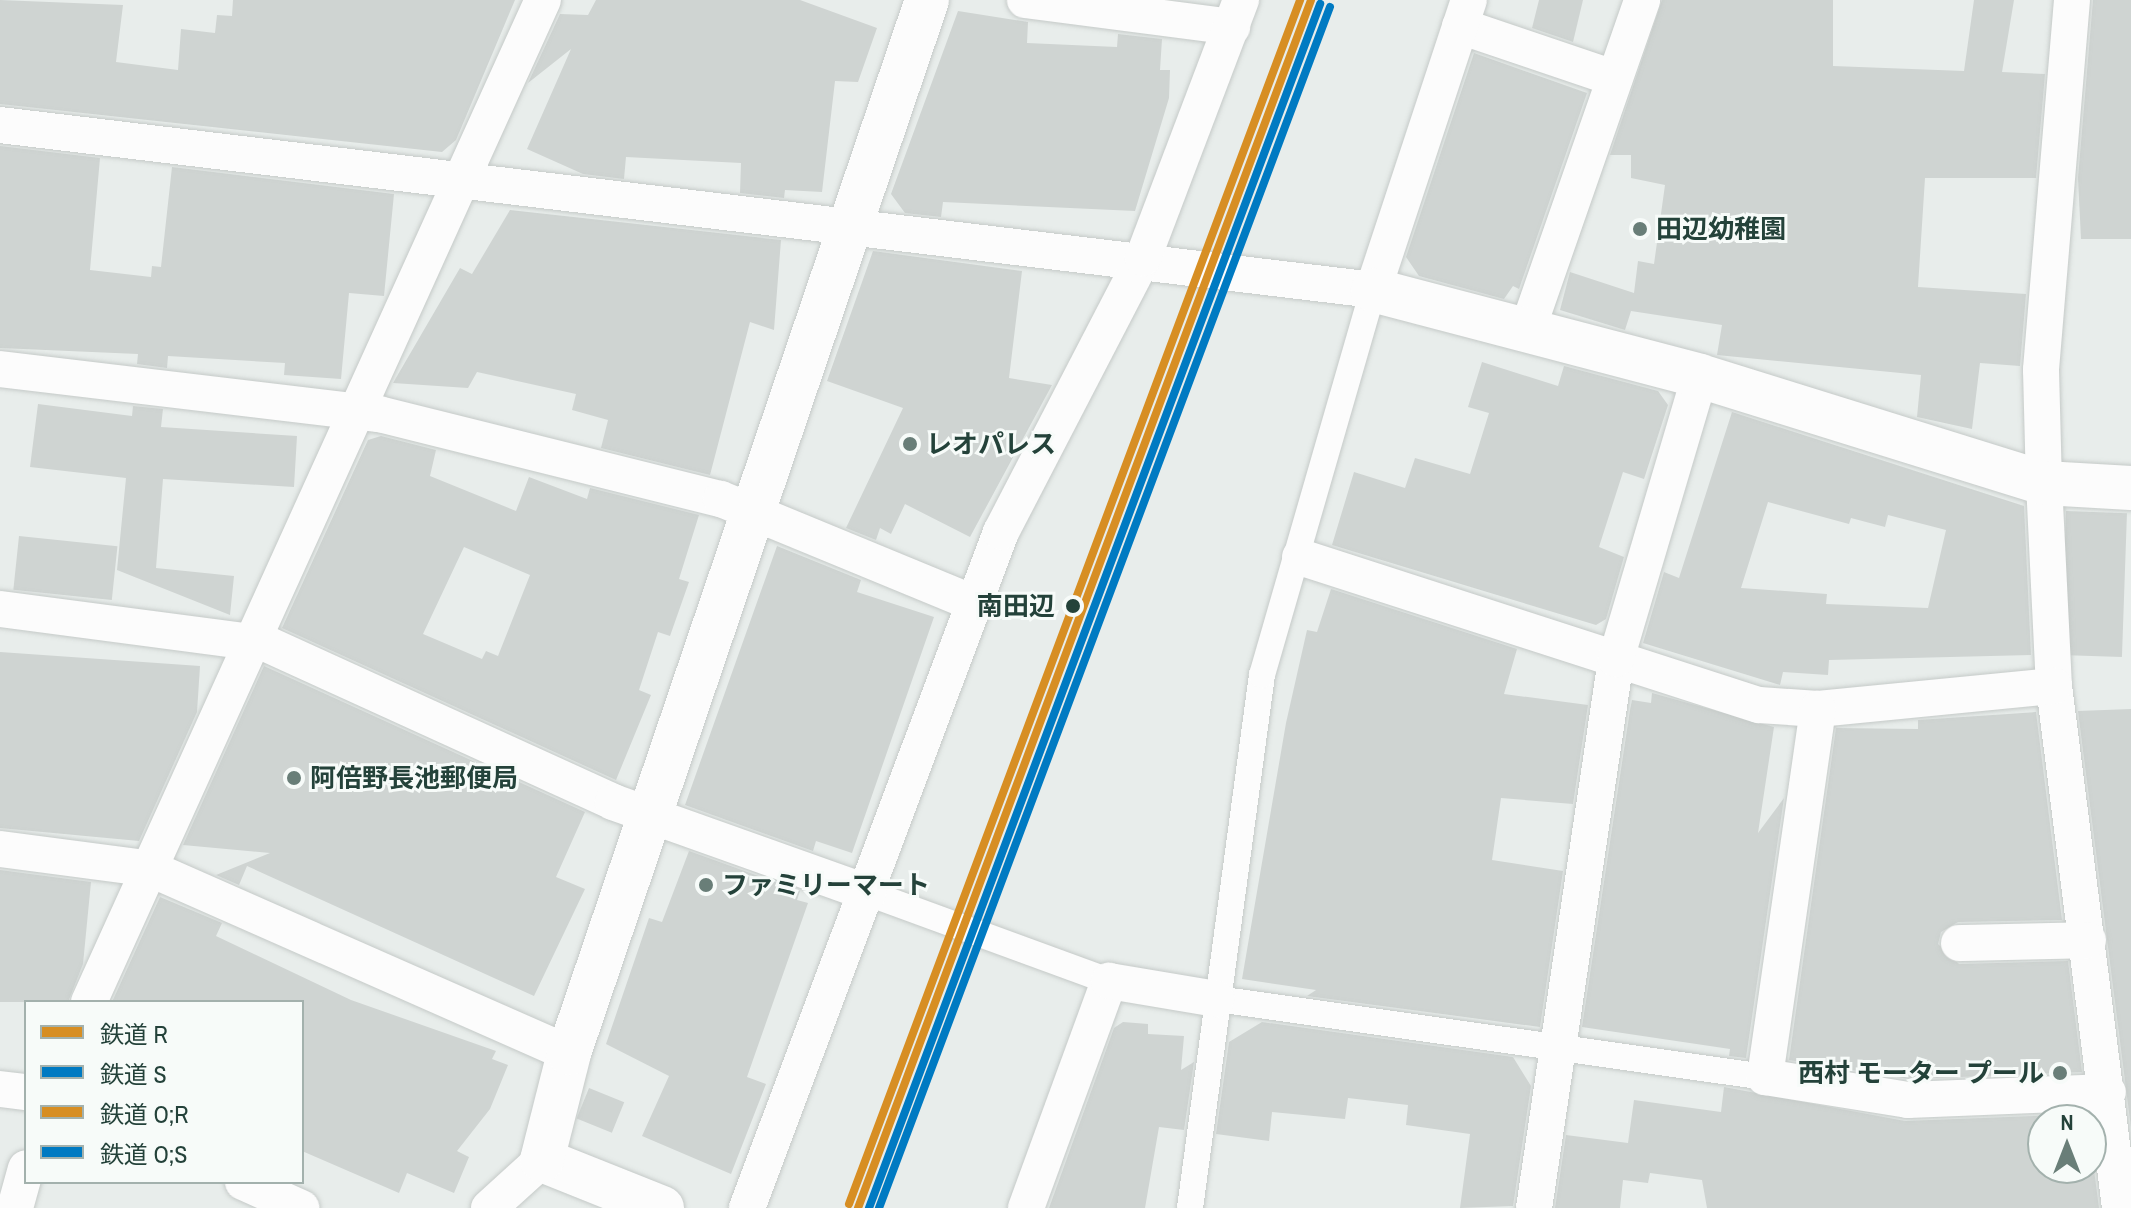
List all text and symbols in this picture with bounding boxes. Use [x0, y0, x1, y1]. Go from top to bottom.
place label: 田辺幼稚園 [1656, 213, 1786, 245]
marker: 田辺幼稚園 [1631, 220, 1649, 238]
place label: レオパレス [926, 428, 1056, 460]
marker: レオパレス [901, 435, 919, 453]
place label: 南田辺 [977, 590, 1055, 622]
marker: 南田辺 [1062, 595, 1084, 617]
place label: 阿倍野長池郵便局 [310, 762, 518, 794]
marker: 阿倍野長池郵便局 [285, 769, 303, 787]
place label: ファミリーマート [722, 869, 930, 901]
marker: ファミリーマート [697, 876, 715, 894]
legend [24, 1000, 304, 1184]
text: 鉄道 R [100, 1018, 168, 1050]
place label: 西村 モーター プール [1798, 1057, 2044, 1089]
text: 鉄道 S [100, 1058, 167, 1090]
marker: 西村 モーター プール [2051, 1064, 2069, 1082]
text: 鉄道 O;R [100, 1098, 188, 1130]
north arrow [2027, 1104, 2107, 1184]
text: N [2060, 1107, 2074, 1137]
text: 鉄道 O;S [100, 1138, 187, 1170]

